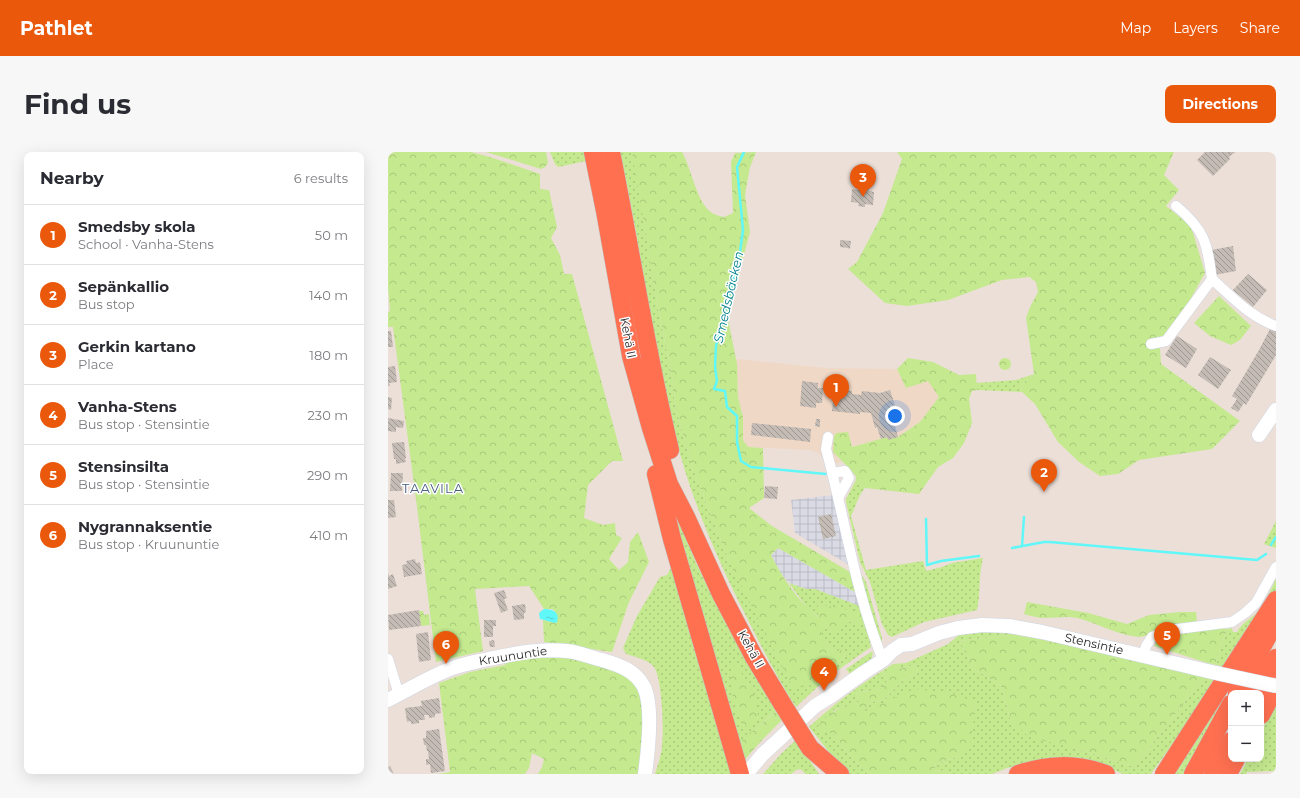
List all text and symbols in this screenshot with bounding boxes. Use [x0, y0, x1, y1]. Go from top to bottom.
text: Pathlet [20, 17, 93, 40]
text: Map [1120, 19, 1151, 37]
text: Layers [1173, 19, 1218, 37]
text: Share [1240, 19, 1280, 37]
button: Directions [1165, 85, 1276, 123]
text: Find us [24, 87, 131, 121]
pin: 3 [850, 164, 876, 197]
text: Nearby [40, 168, 104, 188]
text: 6 results [294, 170, 348, 186]
text: Smedsby skola [78, 217, 196, 236]
text: 1 [50, 227, 56, 243]
text: 50 m [315, 227, 348, 243]
text: School · Vanha-Stens [78, 236, 214, 252]
water label: Smedsbäcken [710, 250, 746, 344]
text: Sepänkallio [78, 277, 169, 296]
text: 2 [49, 287, 57, 303]
text: 140 m [309, 287, 348, 303]
text: Bus stop [78, 296, 135, 312]
street label: Kehä II [617, 316, 640, 359]
text: Gerkin kartano [78, 337, 196, 356]
text: 3 [49, 347, 57, 363]
text: 180 m [309, 347, 348, 363]
text: Place [78, 356, 114, 372]
pin: 1 [823, 374, 849, 407]
text: Vanha-Stens [78, 397, 177, 416]
your location [885, 406, 905, 426]
text: 4 [49, 407, 57, 423]
text: 230 m [307, 407, 348, 423]
text: Bus stop · Stensintie [78, 416, 210, 432]
text: Stensinsilta [78, 457, 169, 476]
pin: 2 [1031, 459, 1057, 492]
text: 5 [49, 467, 57, 483]
text: 290 m [307, 467, 348, 483]
text: Bus stop · Stensintie [78, 476, 210, 492]
district label: TAAVILA [402, 480, 464, 496]
text: Nygrannaksentie [78, 517, 212, 536]
text: 6 [49, 527, 57, 543]
text: 410 m [309, 527, 348, 543]
text: Bus stop · Kruununtie [78, 536, 219, 552]
pin: 5 [1154, 622, 1180, 655]
street label: Kehä II [735, 627, 768, 670]
street label: Stensintie [1063, 629, 1125, 658]
pin: 6 [433, 631, 459, 664]
street label: Kruununtie [478, 643, 548, 668]
pin: 4 [811, 658, 837, 691]
map controls [1228, 690, 1264, 762]
button: + [1228, 690, 1264, 726]
button: − [1228, 726, 1264, 762]

